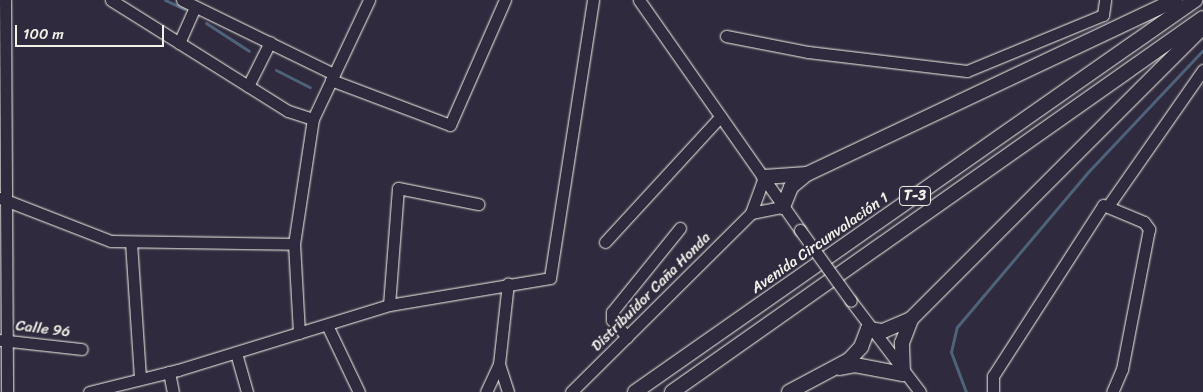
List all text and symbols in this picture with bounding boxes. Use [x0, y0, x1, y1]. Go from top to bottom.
scale bar [18, 15, 166, 47]
text: 100 m [23, 21, 64, 47]
road number: T-3 [899, 185, 931, 208]
street label: Avenida Circunvalación 1 [748, 189, 892, 297]
street label: Distribuidor Caña Honda [588, 229, 714, 355]
street label: Calle 96 [15, 317, 71, 341]

